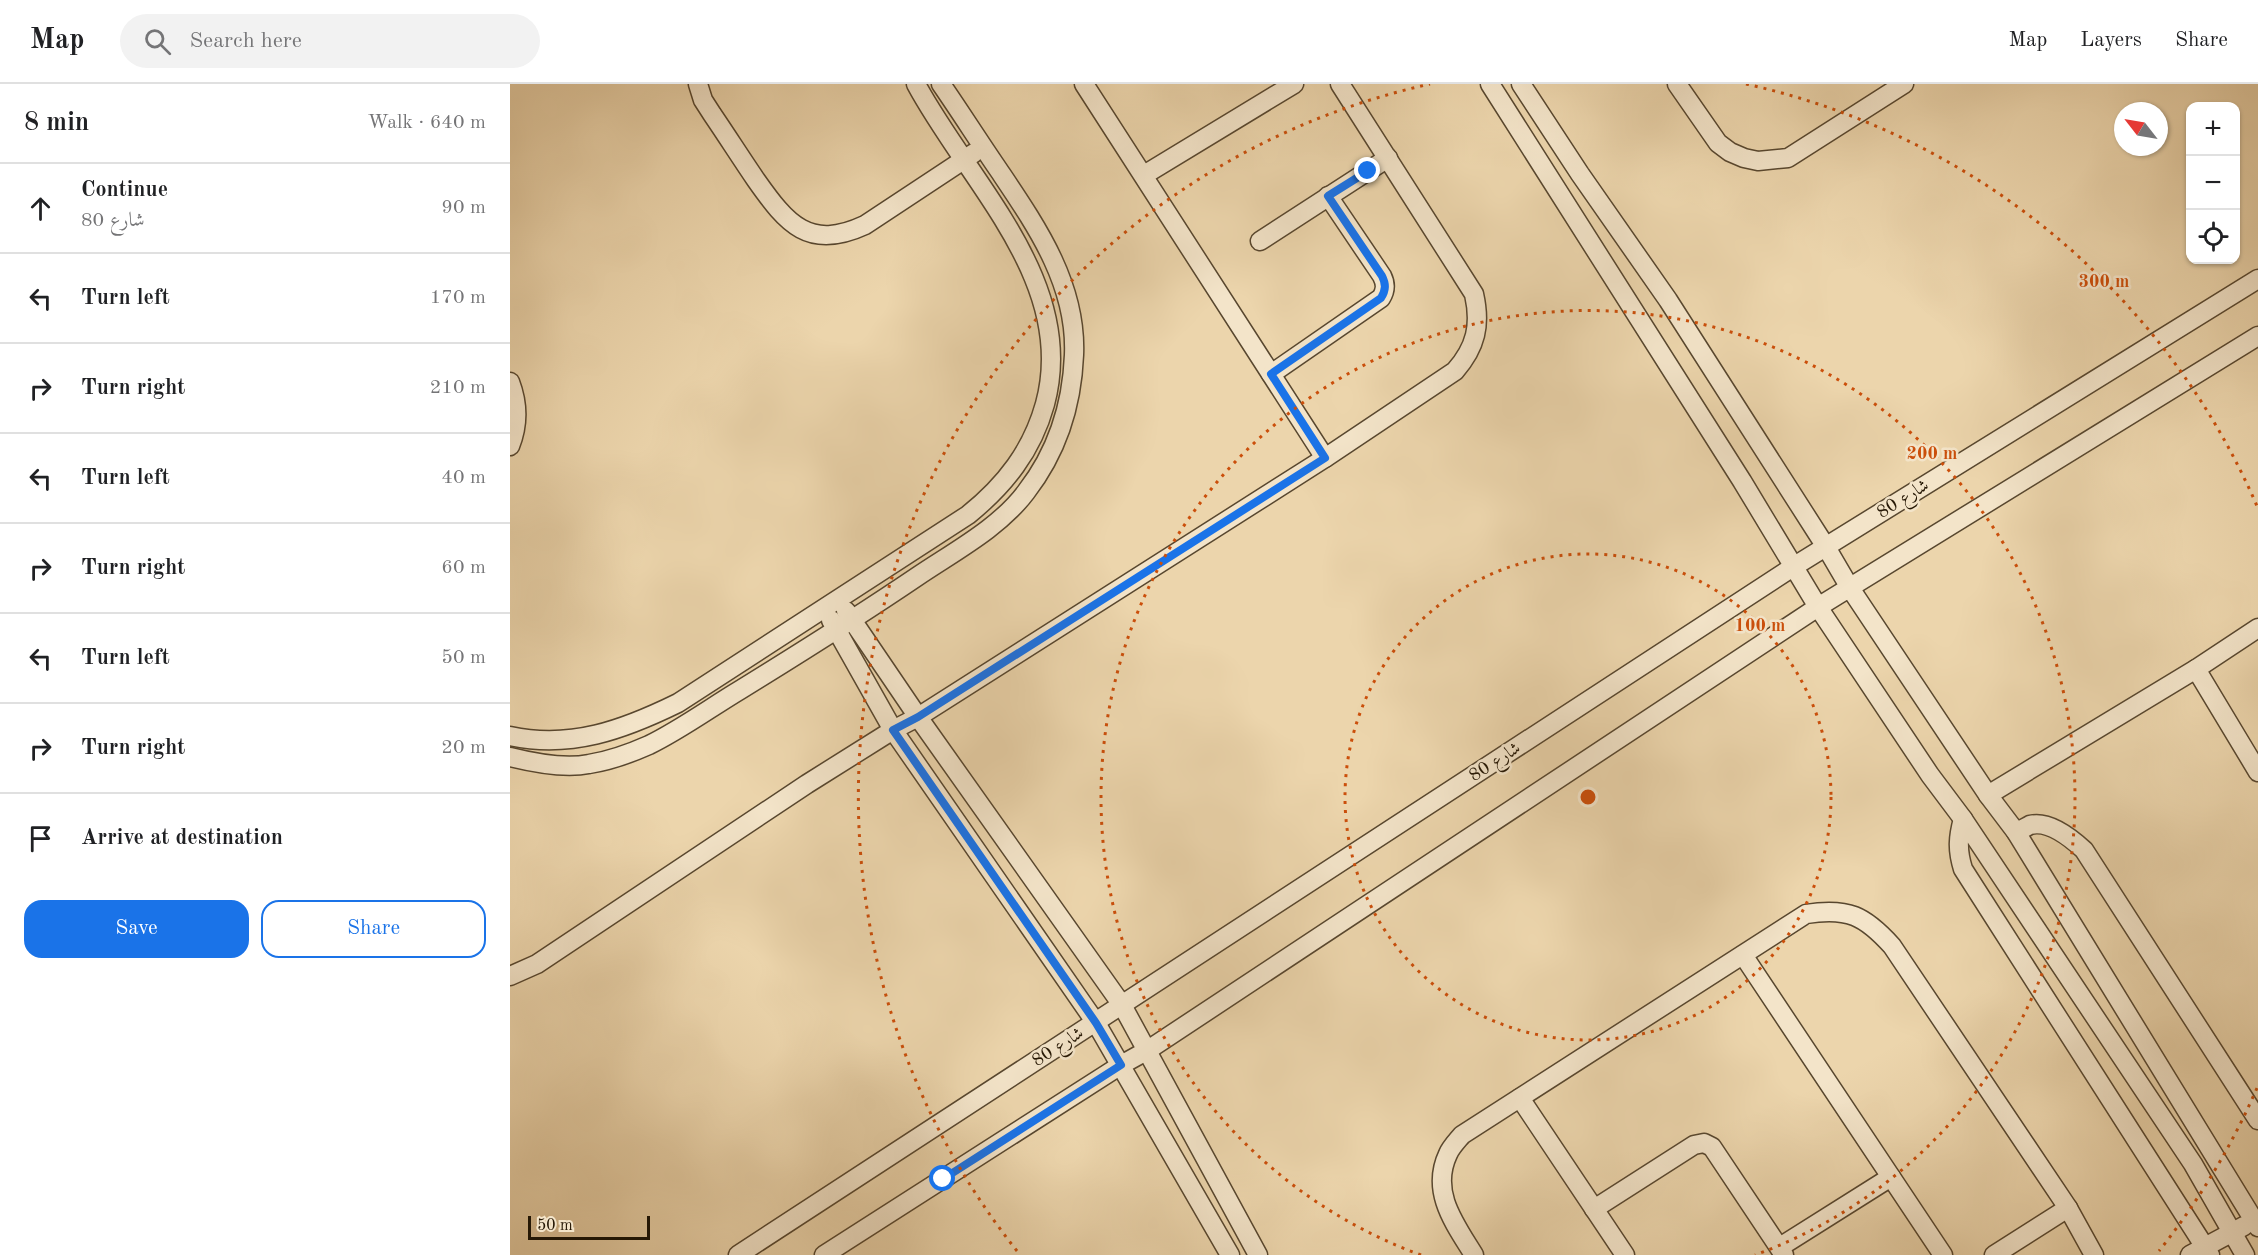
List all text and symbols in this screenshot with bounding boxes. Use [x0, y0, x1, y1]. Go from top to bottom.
search box [120, 14, 540, 68]
icon: search [141, 25, 174, 58]
text: Map [30, 27, 84, 55]
text: Search here [189, 30, 302, 52]
text: Map [2008, 30, 2047, 51]
text: Layers [2080, 30, 2142, 51]
text: Share [2175, 30, 2228, 51]
north arrow [2114, 102, 2168, 156]
map controls [2186, 102, 2240, 264]
button: + [2186, 102, 2240, 156]
text: 8 min [24, 110, 89, 136]
text: Walk · 640 m [367, 113, 486, 133]
button: − [2186, 156, 2240, 210]
route end [1354, 157, 1380, 183]
text: Continue [81, 179, 168, 201]
icon: ahead [24, 192, 57, 225]
text: 90 m [441, 198, 486, 218]
button: locate [2186, 210, 2240, 264]
text: شارع 80 [81, 211, 145, 231]
text: 300 m [2079, 273, 2129, 291]
icon: left [24, 282, 57, 315]
text: Turn left [81, 287, 170, 309]
text: 170 m [430, 288, 486, 308]
icon: right [24, 372, 57, 405]
text: Turn right [81, 377, 185, 399]
text: 210 m [430, 378, 486, 398]
text: 200 m [1907, 445, 1957, 463]
icon: left [24, 462, 57, 495]
text: Turn left [81, 467, 170, 489]
text: 40 m [441, 468, 486, 488]
street label: شارع 80 [1874, 476, 1935, 526]
icon: right [24, 552, 57, 585]
text: Turn right [81, 557, 185, 579]
text: 60 m [441, 558, 486, 578]
text: 100 m [1735, 617, 1785, 635]
icon: left [24, 642, 57, 675]
text: Turn left [81, 647, 170, 669]
text: 50 m [441, 648, 486, 668]
icon: right [24, 732, 57, 765]
text: Turn right [81, 737, 185, 759]
text: 20 m [441, 738, 486, 758]
street label: شارع 80 [1466, 739, 1527, 789]
centre of rings [1578, 787, 1598, 807]
icon: arrive [24, 822, 57, 855]
text: Arrive at destination [81, 827, 283, 849]
button: Save [24, 900, 249, 958]
button: Share [261, 900, 486, 958]
street label: شارع 80 [1029, 1024, 1090, 1074]
route start [929, 1165, 955, 1191]
scale bar [528, 1213, 650, 1240]
text: 50 m [537, 1218, 573, 1234]

